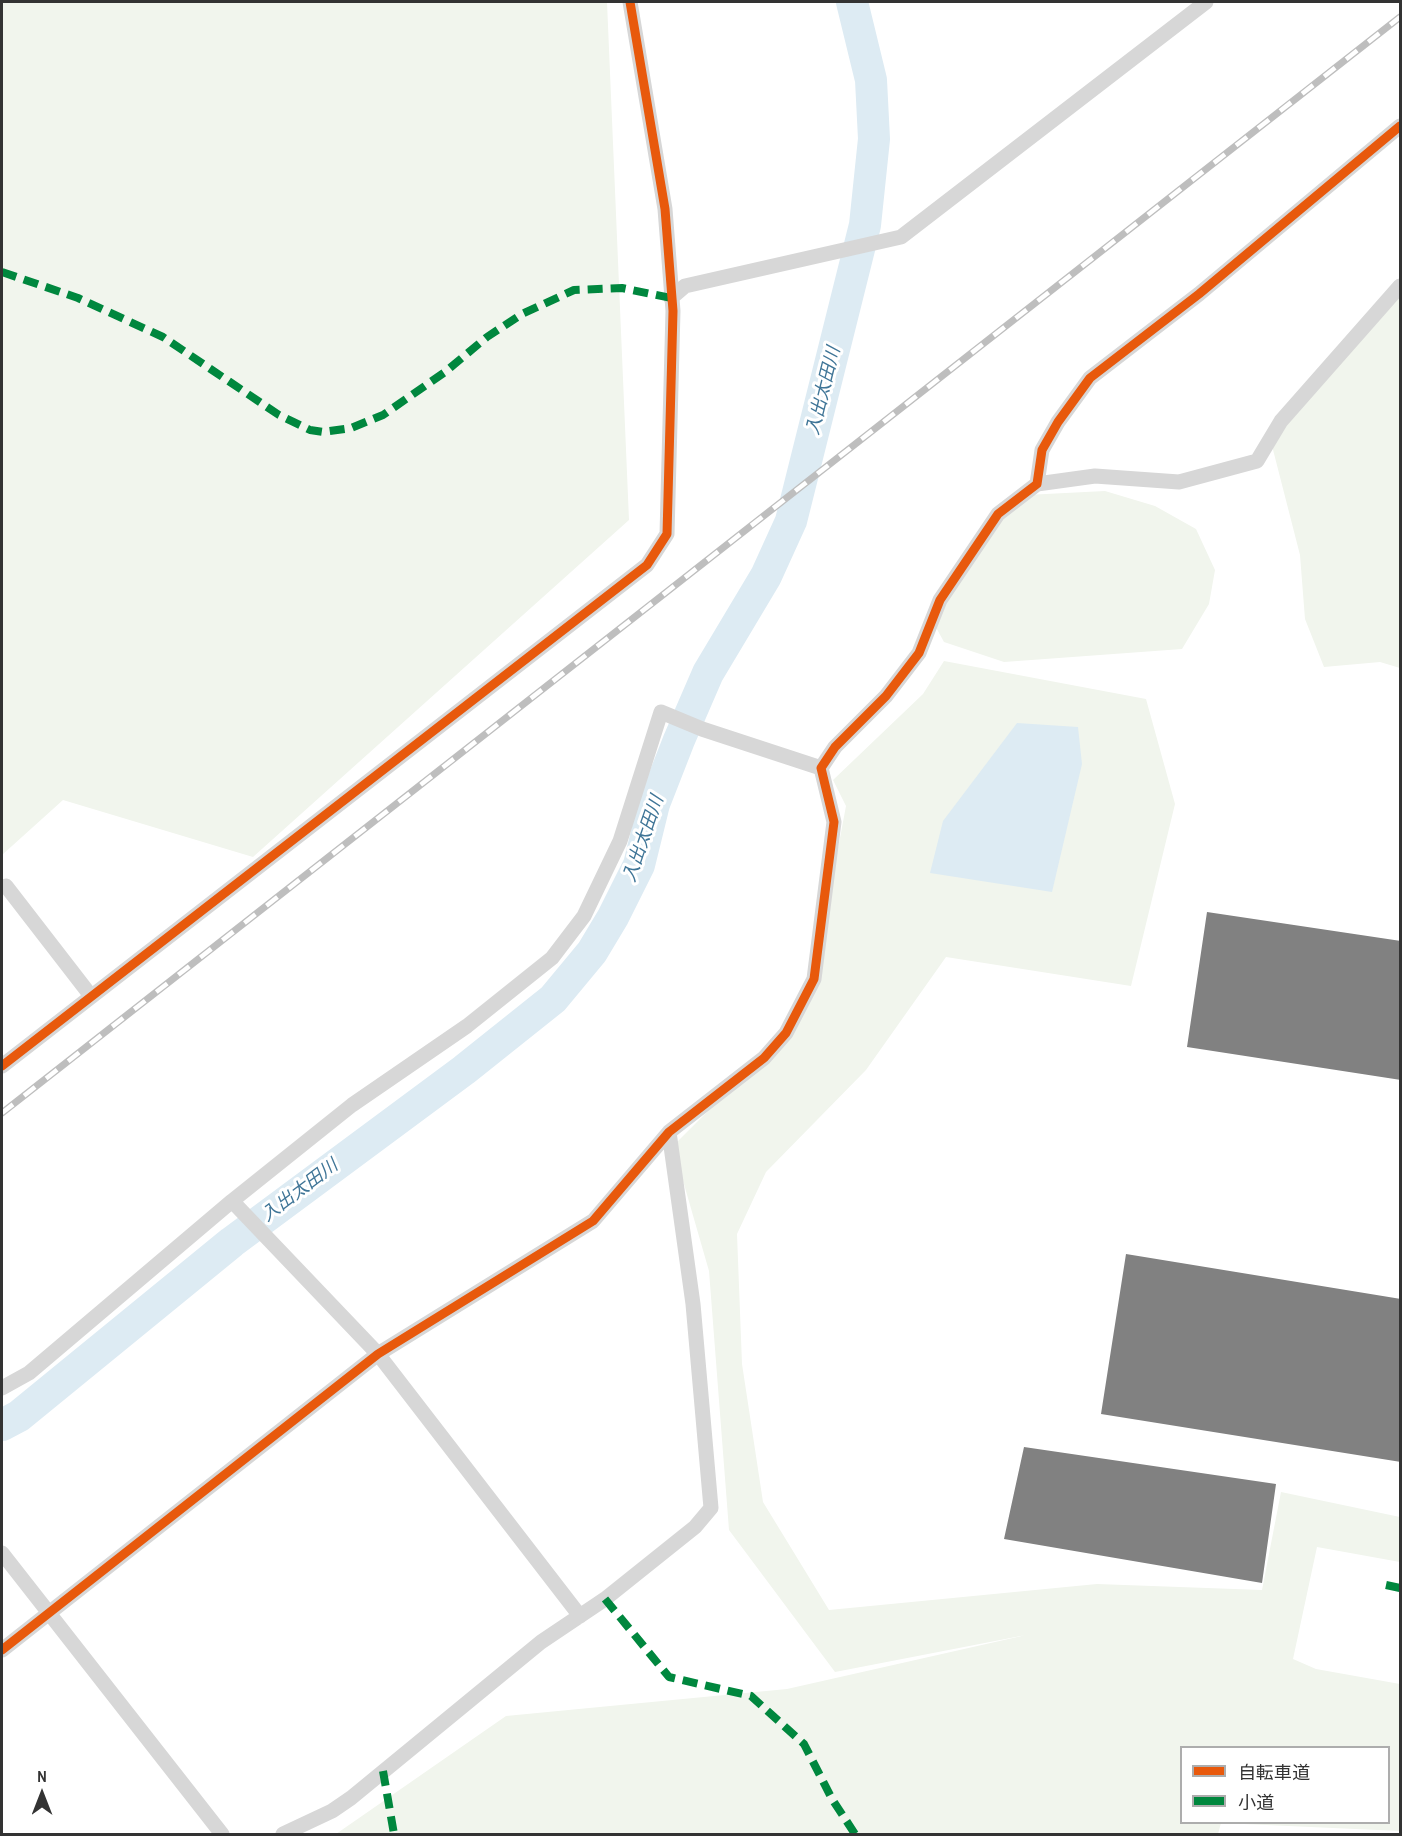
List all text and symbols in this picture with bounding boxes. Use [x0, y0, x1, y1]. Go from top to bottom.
water label: 入出太田川 [803, 345, 845, 437]
water label: 入出太田川 [619, 793, 669, 885]
water label: 入出太田川 [258, 1155, 342, 1227]
legend [1180, 1746, 1390, 1824]
text: 自転車道 [1238, 1760, 1310, 1785]
north arrow [12, 1764, 72, 1824]
text: N [37, 1765, 47, 1787]
text: 小道 [1238, 1790, 1274, 1815]

